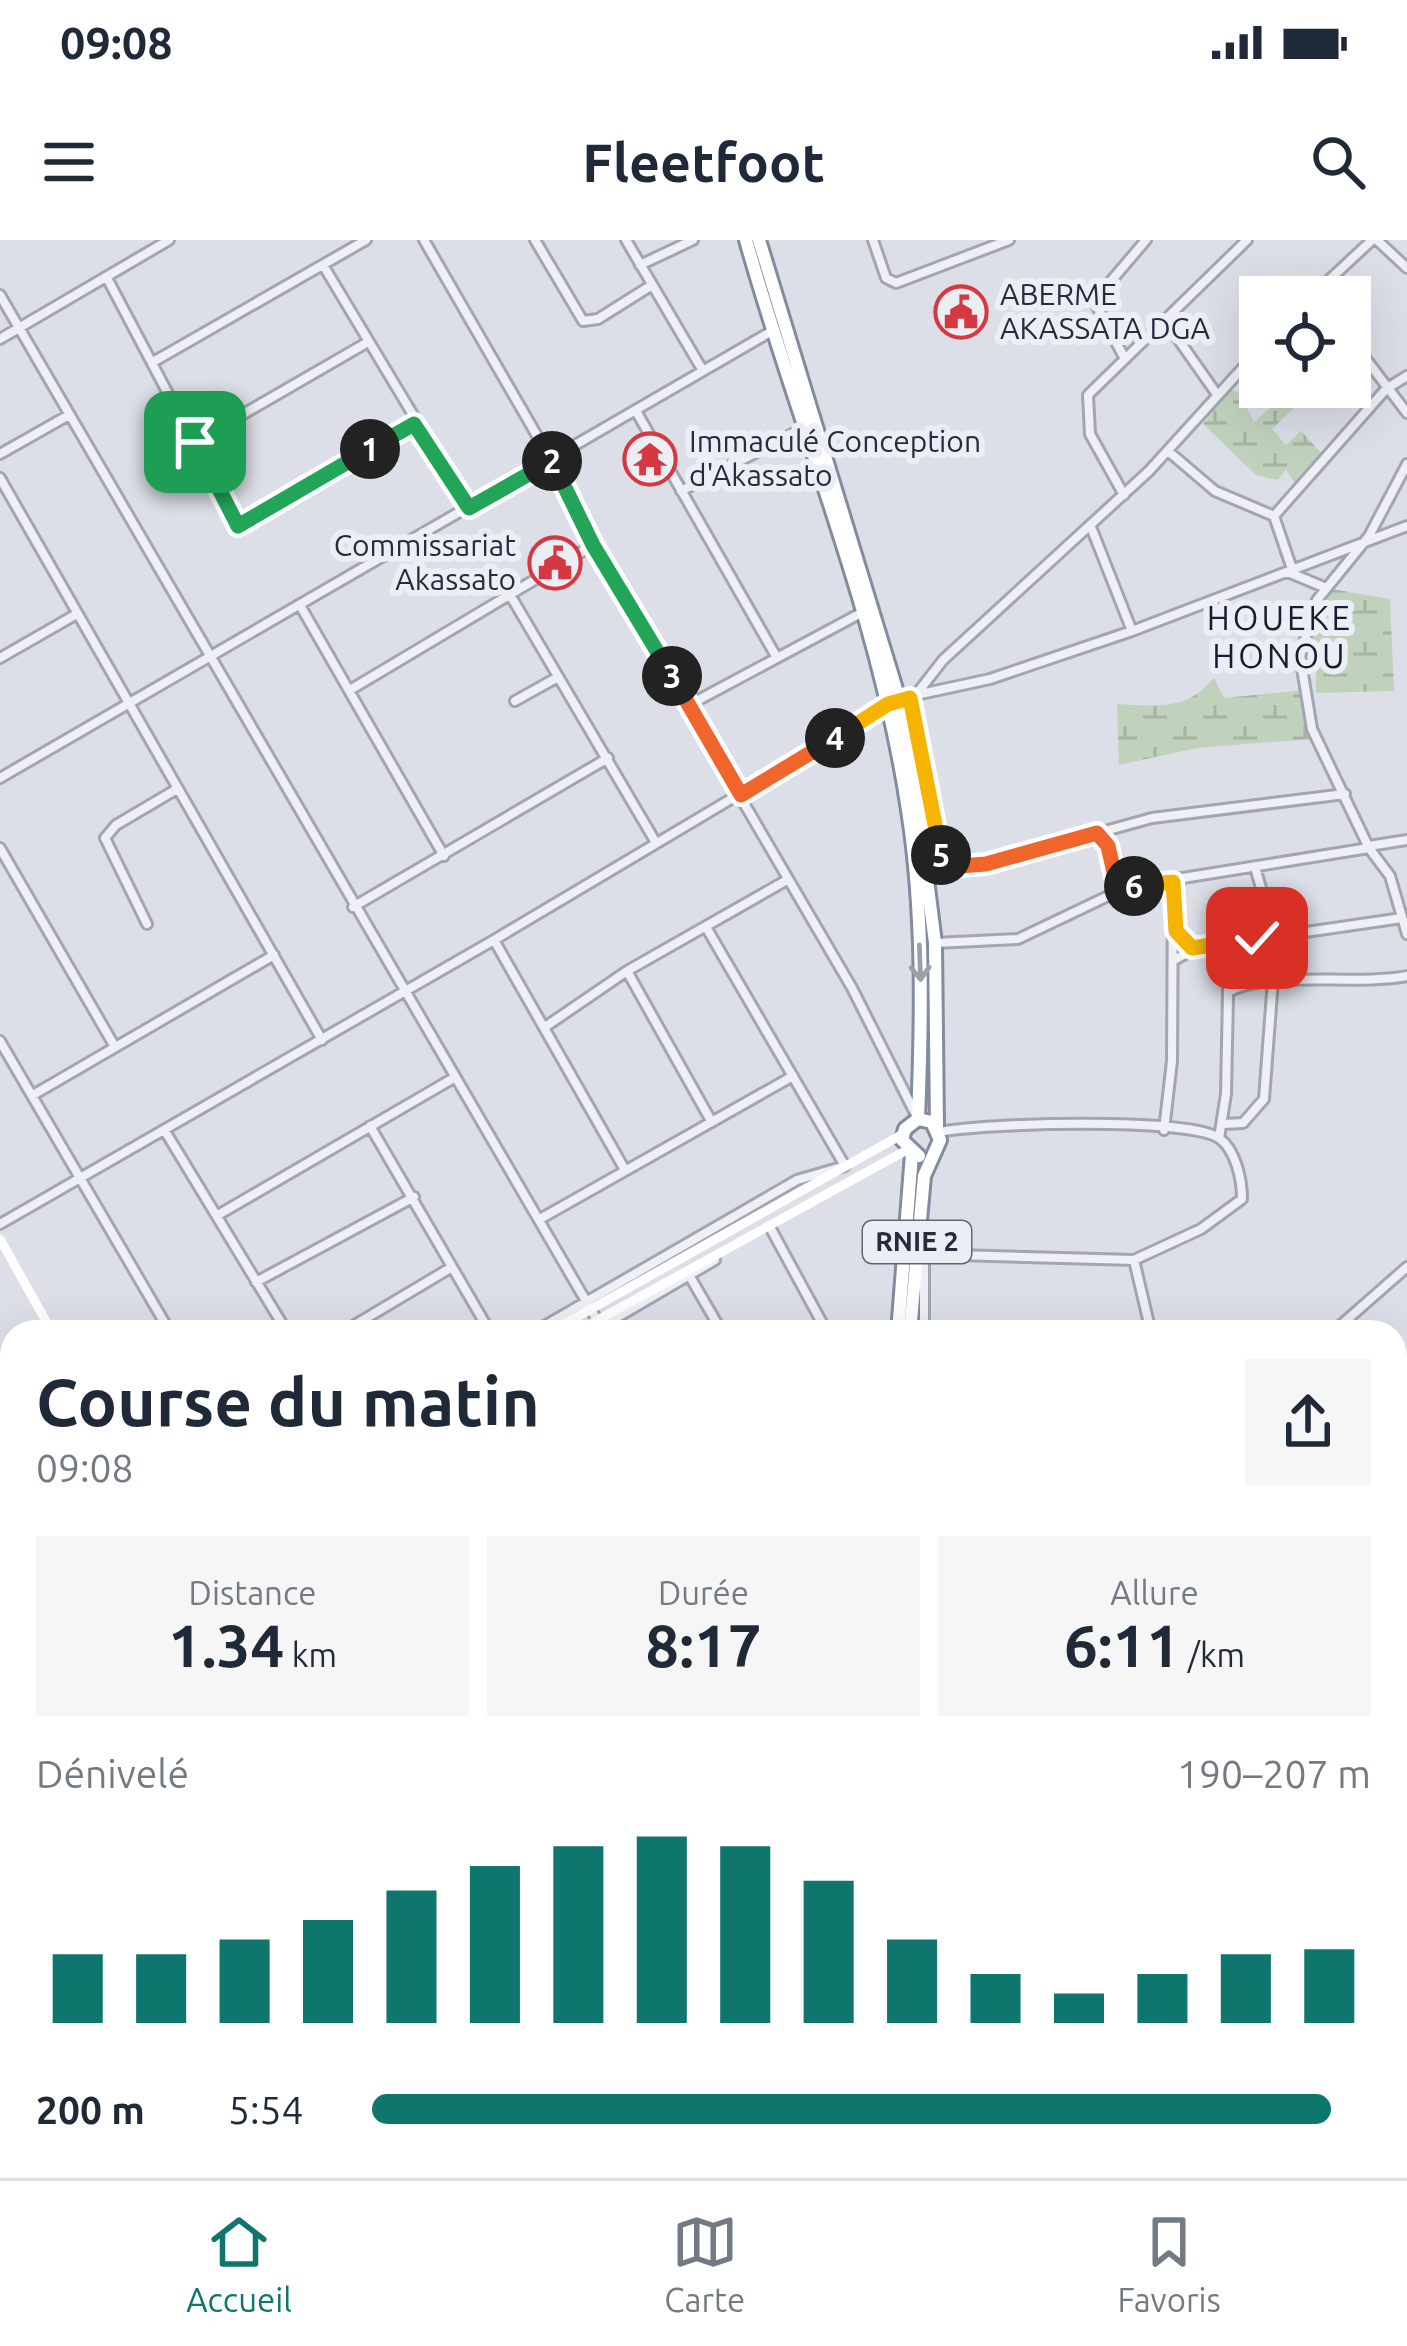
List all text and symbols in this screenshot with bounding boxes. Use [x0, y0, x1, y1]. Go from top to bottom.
text: 09:08 [60, 17, 173, 68]
icon: menu [36, 129, 102, 195]
icon: search [1305, 129, 1371, 195]
text: Fleetfoot [582, 132, 825, 192]
map controls [1239, 276, 1371, 408]
button: locate [1239, 276, 1371, 408]
place label: ABERME AKASSATA DGA [1000, 277, 1210, 345]
public building icon: ABERME AKASSATA DGA [933, 284, 989, 340]
pin [144, 391, 246, 493]
icon: arrive [162, 409, 228, 475]
pin: 1 [340, 419, 400, 479]
place label: Immaculé Conception d'Akassato [689, 424, 981, 492]
text: 1 [361, 430, 379, 467]
pin: 2 [522, 431, 582, 491]
temple icon: Immaculé Conception d'Akassato [622, 431, 678, 487]
text: 2 [543, 442, 561, 479]
place label: Commissariat Akassato [334, 528, 516, 596]
public building icon: Commissariat Akassato [527, 535, 583, 591]
district label: HOUEKE HONOU [1207, 599, 1353, 674]
pin: 3 [642, 646, 702, 706]
text: 3 [663, 657, 681, 694]
pin: 4 [805, 708, 865, 768]
text: 4 [826, 719, 844, 756]
pin: 5 [911, 825, 971, 885]
text: 5 [932, 836, 950, 873]
pin: 6 [1104, 856, 1164, 916]
text: 6 [1125, 867, 1143, 904]
pin [1206, 887, 1308, 989]
icon: check [1224, 905, 1290, 971]
one-way arrow [908, 943, 931, 982]
road number: RNIE 2 [863, 1221, 971, 1263]
button: share [1245, 1359, 1371, 1485]
text: Course du matin [36, 1364, 540, 1438]
text: 09:08 [36, 1446, 134, 1489]
text: Distance [189, 1574, 316, 1611]
text: Durée [658, 1574, 749, 1611]
text: Allure [1110, 1574, 1199, 1611]
text: 1.34 [168, 1611, 284, 1678]
text: 8:17 [645, 1611, 762, 1678]
text: 6:11 [1064, 1611, 1180, 1678]
text: km [284, 1636, 337, 1673]
text: /km [1180, 1636, 1245, 1673]
text: Dénivelé [36, 1752, 189, 1795]
text: 190–207 m [1177, 1752, 1371, 1795]
text: 200 m [36, 2088, 145, 2131]
text: 5:54 [228, 2088, 304, 2131]
tab: Accueil [186, 2209, 292, 2318]
tab: Carte [664, 2209, 745, 2318]
tab: Favoris [1118, 2209, 1221, 2318]

